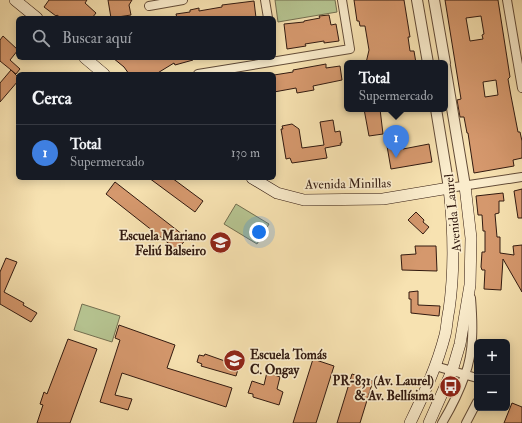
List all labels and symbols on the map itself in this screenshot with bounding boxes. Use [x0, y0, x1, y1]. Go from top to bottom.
pin: 1 [383, 125, 409, 158]
street label: Avenida Laurel [441, 172, 465, 254]
street label: Avenida Minillas [304, 175, 392, 193]
your location [249, 222, 269, 242]
place label: Escuela Mariano Feliú Balseiro [119, 228, 207, 259]
school or university icon: Escuela Mariano Feliú Balseiro [208, 229, 234, 255]
place label: Escuela Tomás C. Ongay [250, 347, 327, 379]
school or university icon: Escuela Tomás C. Ongay [221, 348, 247, 374]
place label: PR-831 (Av. Laurel) & Av. Bellísima [333, 373, 435, 404]
bus stop icon: PR-831 (Av. Laurel) & Av. Bellísima [437, 374, 463, 400]

